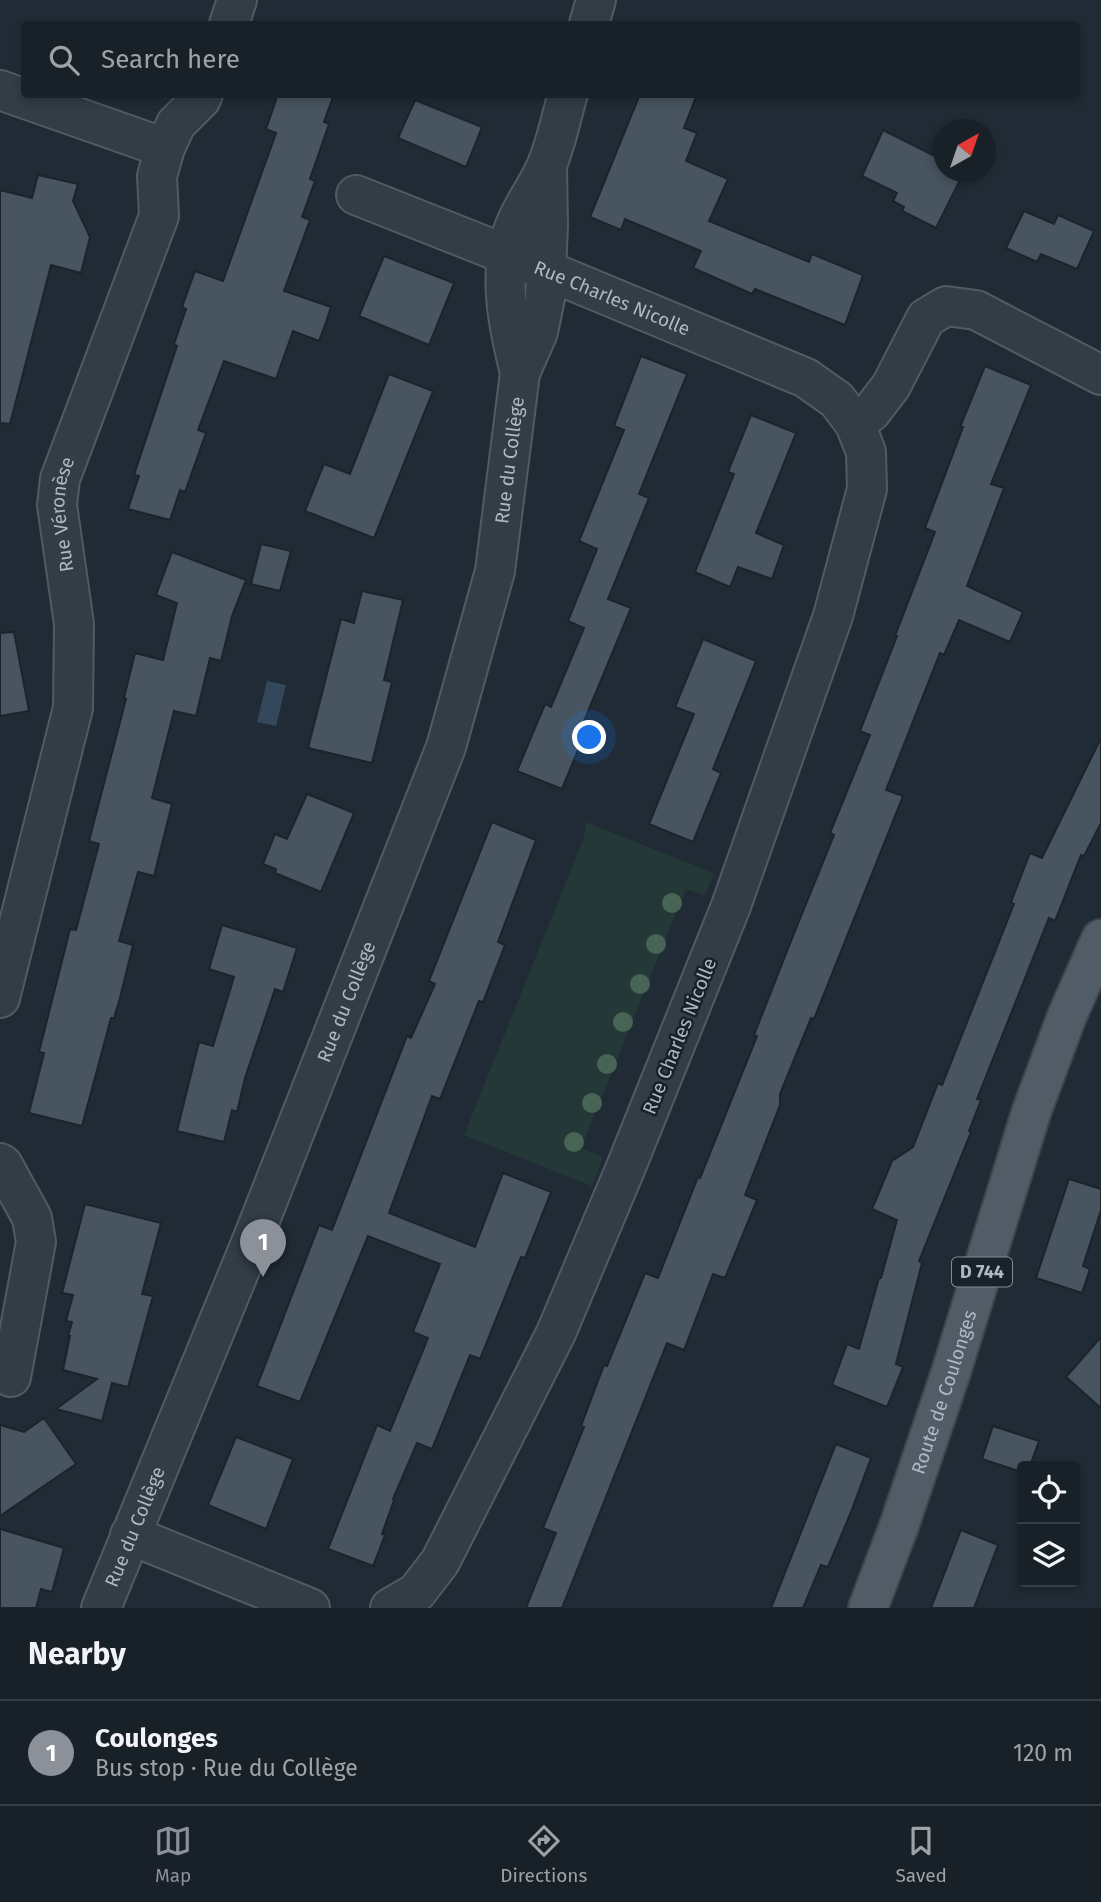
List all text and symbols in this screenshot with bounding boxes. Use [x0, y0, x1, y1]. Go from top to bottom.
search box [21, 21, 1080, 98]
icon: search [45, 41, 83, 79]
text: Search here [101, 44, 240, 75]
north arrow [933, 119, 996, 182]
street label: Rue Charles Nicolle [531, 256, 693, 341]
street label: Rue du Collège [490, 395, 529, 525]
street label: Rue Véronèse [46, 454, 79, 574]
your location [572, 720, 606, 754]
street label: Rue du Collège [312, 938, 381, 1066]
street label: Rue Charles Nicolle [638, 955, 721, 1118]
pin: 1 [240, 1219, 286, 1277]
road number: D 744 [952, 1258, 1012, 1287]
street label: Route de Coulonges [906, 1307, 981, 1477]
map controls [1017, 1461, 1080, 1587]
button: locate [1017, 1461, 1080, 1524]
street label: Rue du Collège [100, 1463, 170, 1590]
button: layers [1017, 1524, 1080, 1587]
text: Nearby [28, 1636, 126, 1672]
text: Coulonges [95, 1723, 218, 1754]
text: 1 [46, 1739, 56, 1767]
text: 120 m [1013, 1739, 1073, 1767]
text: Bus stop · Rue du Collège [95, 1754, 358, 1782]
tab: Map [154, 1822, 192, 1887]
tab: Directions [500, 1822, 587, 1887]
tab: Saved [896, 1822, 947, 1887]

